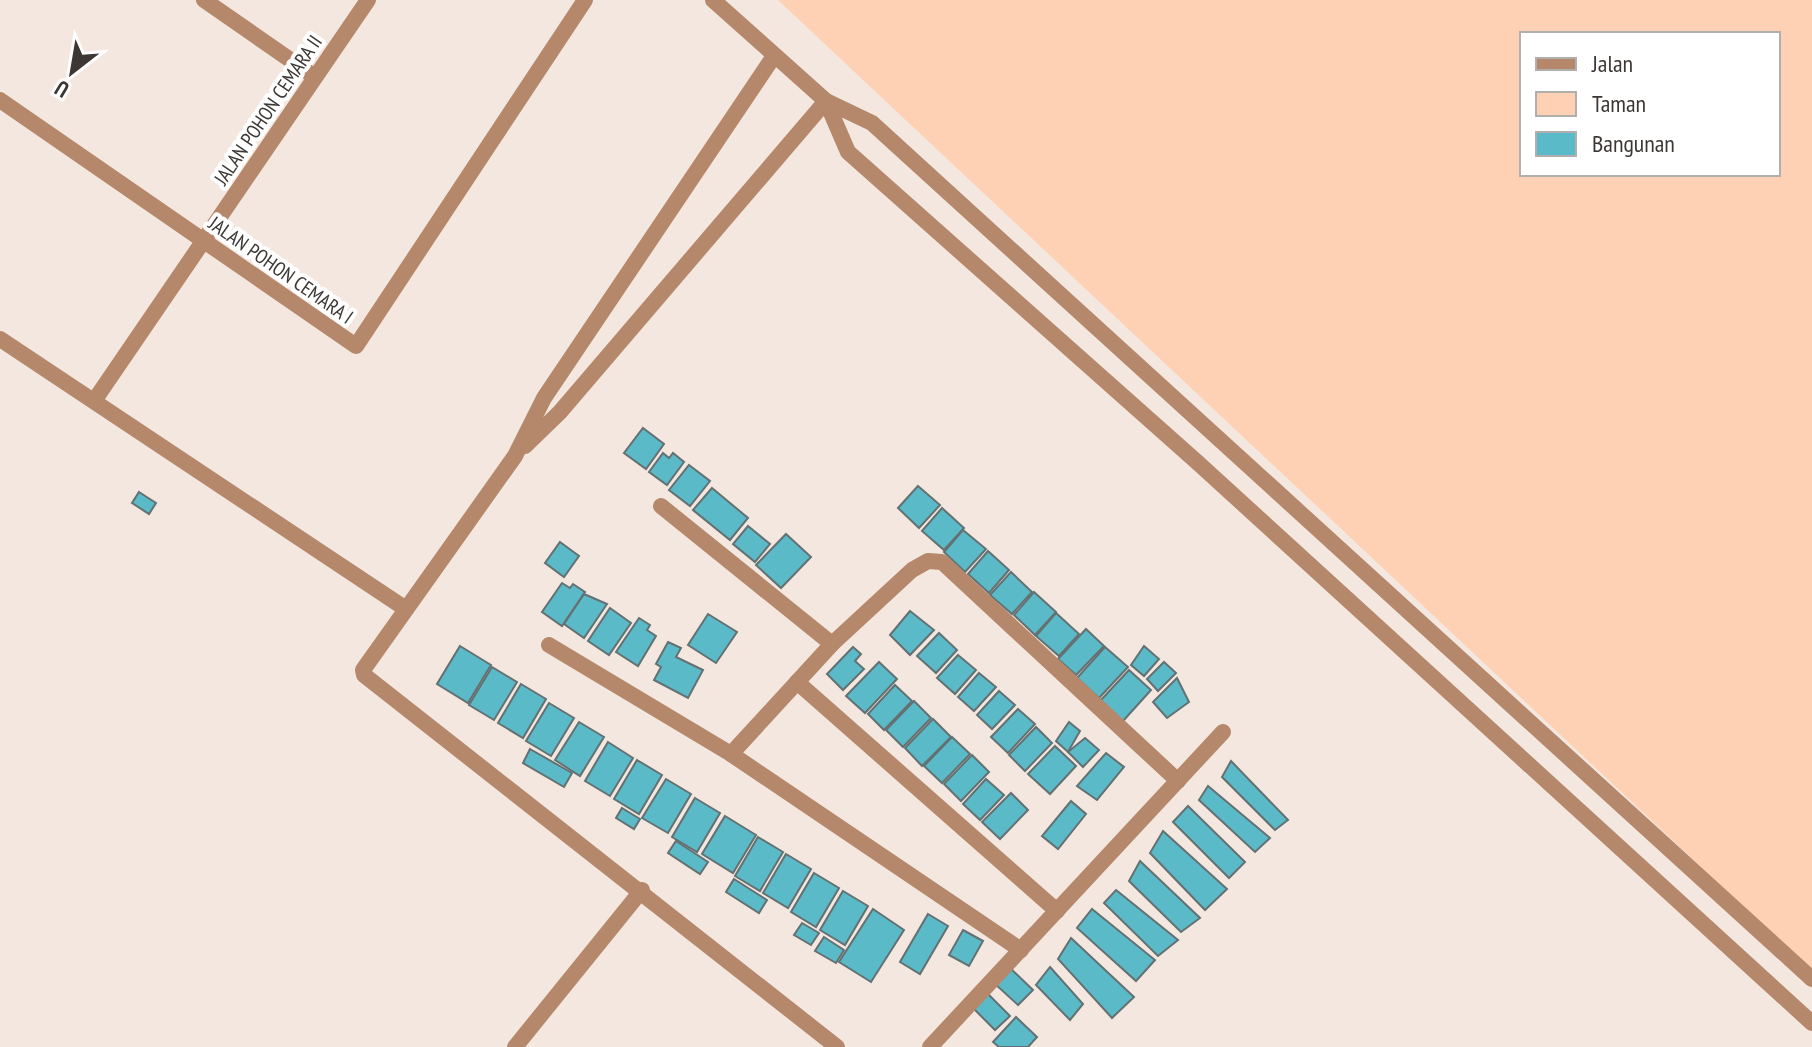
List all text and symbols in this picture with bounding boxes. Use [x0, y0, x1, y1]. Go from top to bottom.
street label: JALAN POHON CEMARA II [208, 30, 328, 191]
north arrow [32, 32, 112, 112]
legend [1520, 32, 1780, 176]
text: Jalan [1591, 48, 1633, 79]
text: U [50, 74, 74, 104]
text: Taman [1592, 88, 1646, 119]
text: Bangunan [1592, 128, 1675, 159]
street label: JALAN POHON CEMARA I [203, 210, 358, 330]

